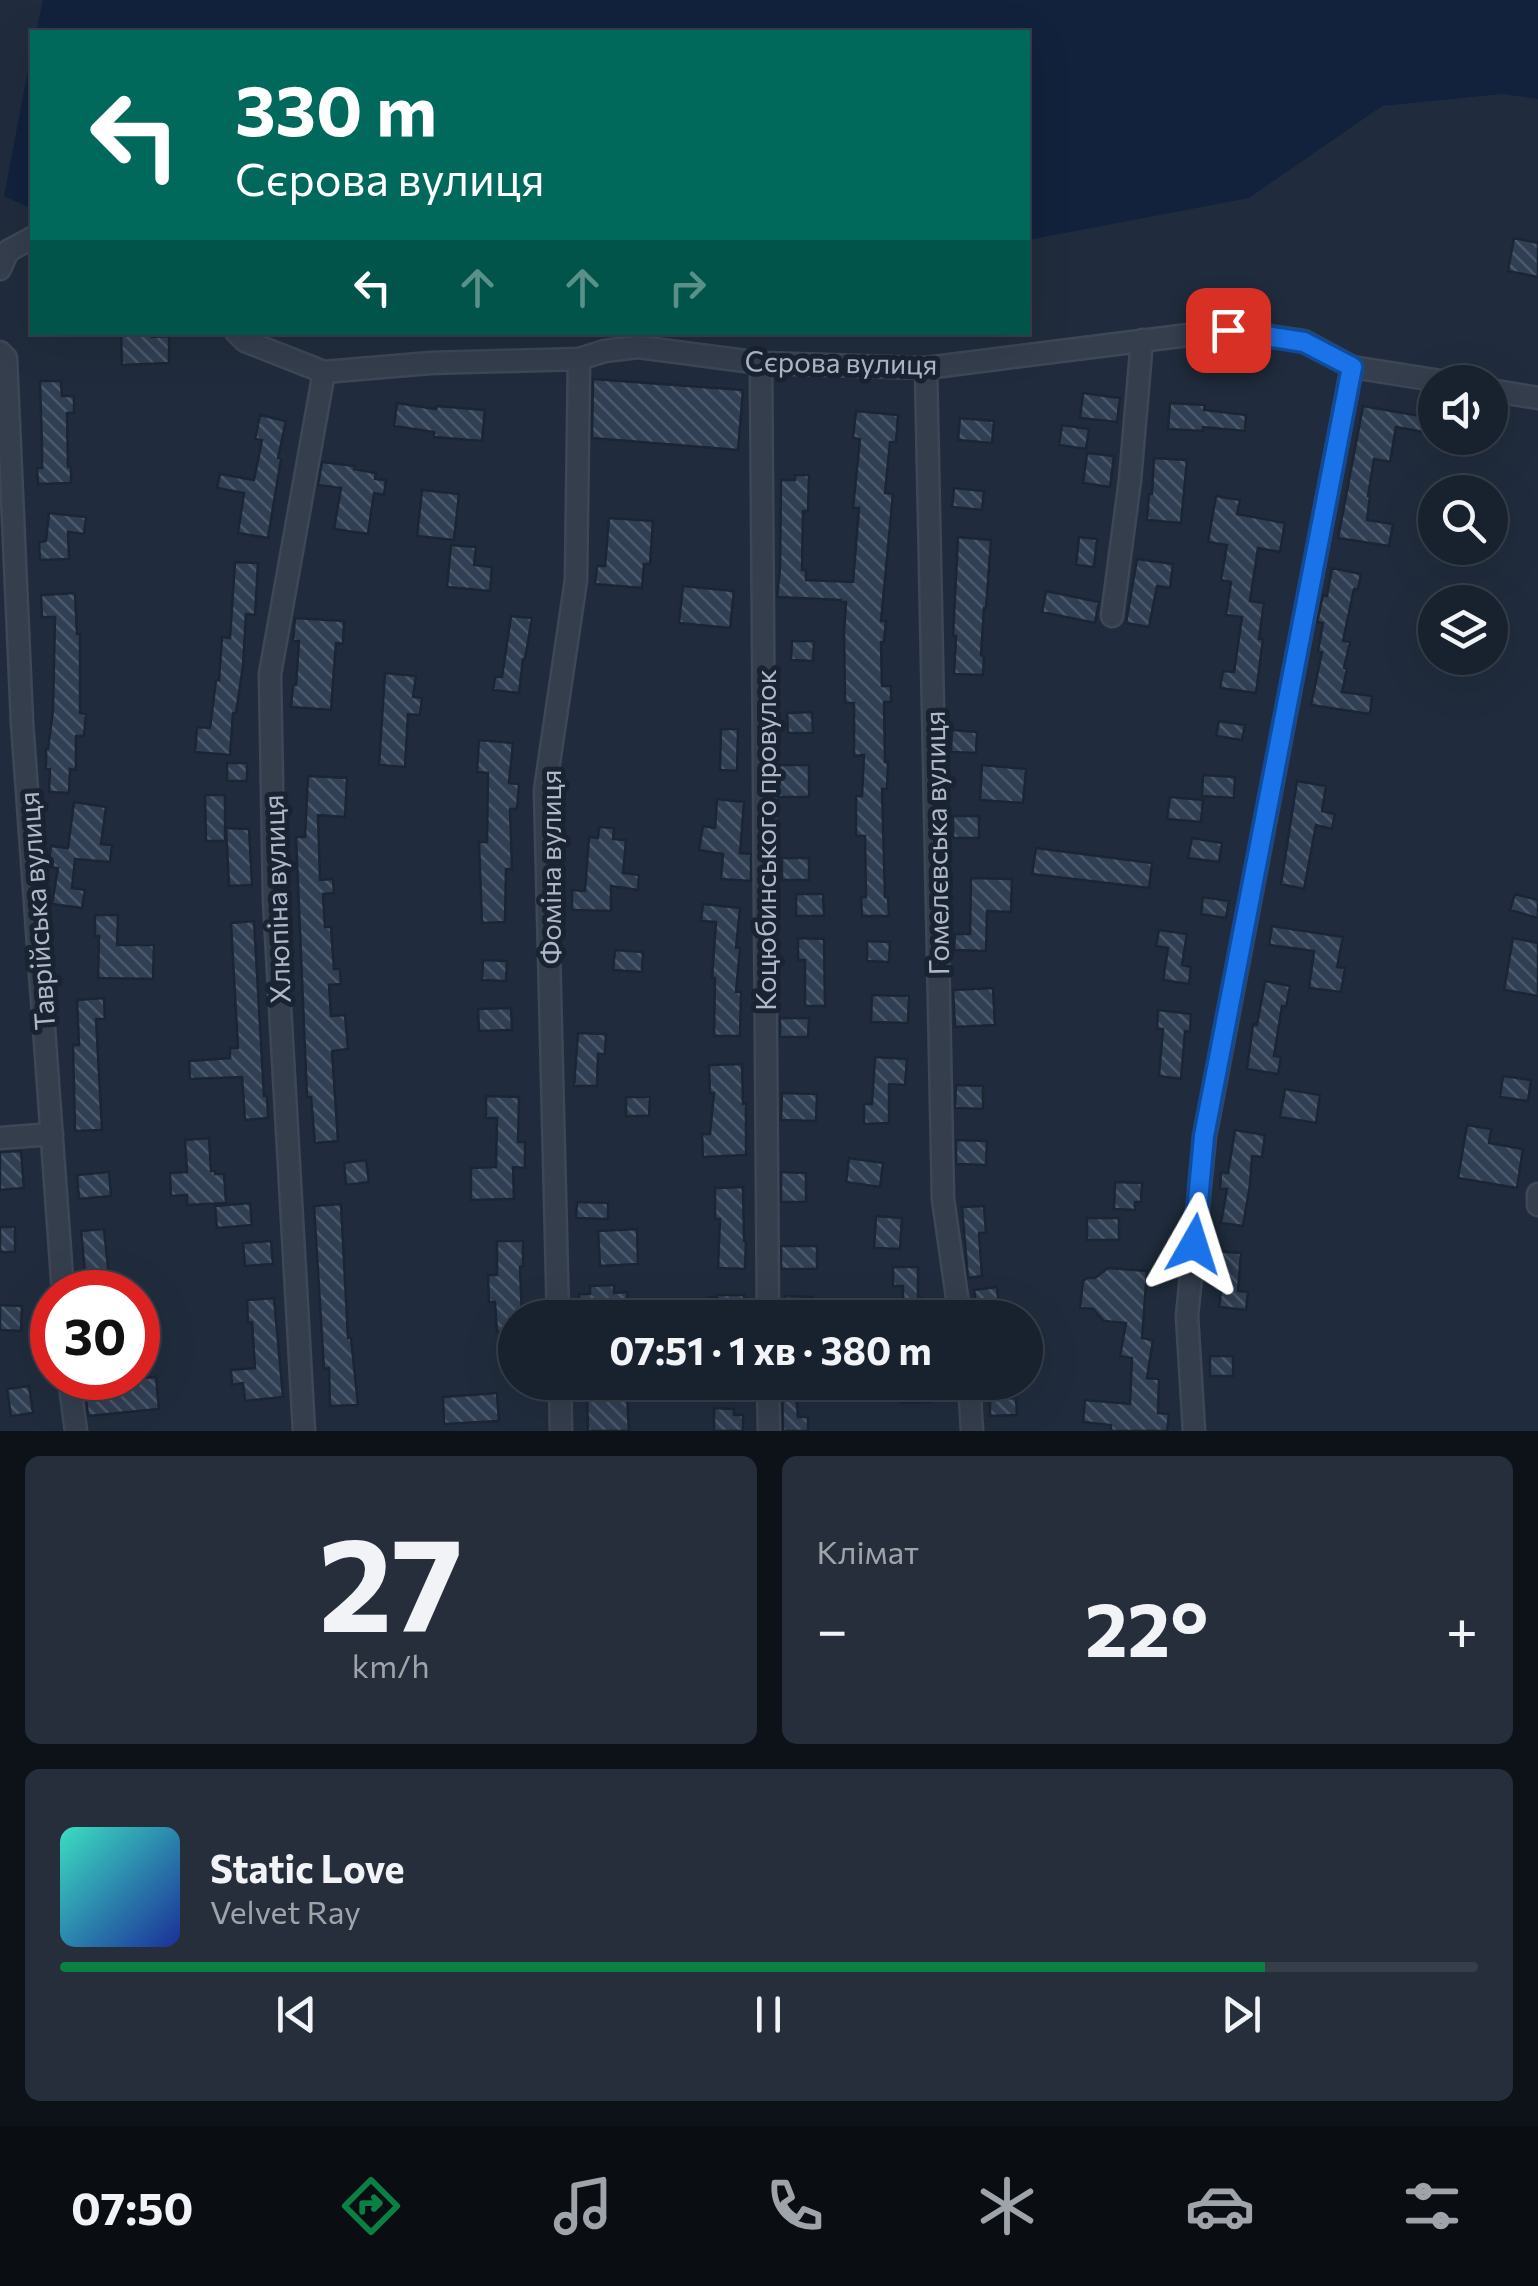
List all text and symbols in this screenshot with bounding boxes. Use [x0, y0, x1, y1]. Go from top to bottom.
text: 330 m [235, 65, 437, 150]
icon: left [70, 70, 200, 200]
text: Сєрова вулиця [235, 150, 545, 205]
icon: left [345, 260, 400, 315]
icon: ahead [450, 260, 505, 315]
icon: ahead [555, 260, 610, 315]
icon: right [660, 260, 715, 315]
pin [1186, 288, 1271, 373]
icon: arrive [1201, 303, 1256, 358]
street label: Сєрова вулиця [744, 343, 938, 381]
map controls [1418, 365, 1508, 675]
button: sound [1418, 365, 1508, 455]
button: search [1418, 475, 1508, 565]
button: layers [1418, 585, 1508, 675]
street label: Коцюбинського провулок [748, 669, 782, 1011]
street label: Гомелєвська вулиця [917, 710, 955, 976]
street label: Фоміна вулиця [533, 769, 567, 965]
street label: Таврійська вулиця [11, 791, 61, 1031]
street label: Хлюпіна вулиця [255, 794, 297, 1004]
position arrow [1142, 1192, 1246, 1296]
speed limit sign: 30 [30, 1270, 160, 1400]
text: 07:51 · 1 хв · 380 m [609, 1326, 932, 1373]
text: 27 [318, 1500, 463, 1659]
text: Клімат [817, 1531, 919, 1571]
text: 22° [1085, 1581, 1208, 1672]
text: − [817, 1594, 848, 1661]
text: + [1446, 1594, 1478, 1661]
text: km/h [352, 1645, 430, 1685]
text: Static Love [210, 1844, 405, 1891]
text: Velvet Ray [210, 1891, 361, 1931]
icon: previous [269, 1987, 324, 2042]
icon: pause [741, 1987, 796, 2042]
icon: next [1214, 1987, 1269, 2042]
icon: directions [336, 2171, 406, 2241]
icon: music [548, 2171, 618, 2241]
icon: phone [760, 2171, 830, 2241]
icon: climate [972, 2171, 1042, 2241]
icon: car [1185, 2171, 1255, 2241]
icon: filters [1397, 2171, 1467, 2241]
text: 07:50 [71, 2179, 193, 2234]

